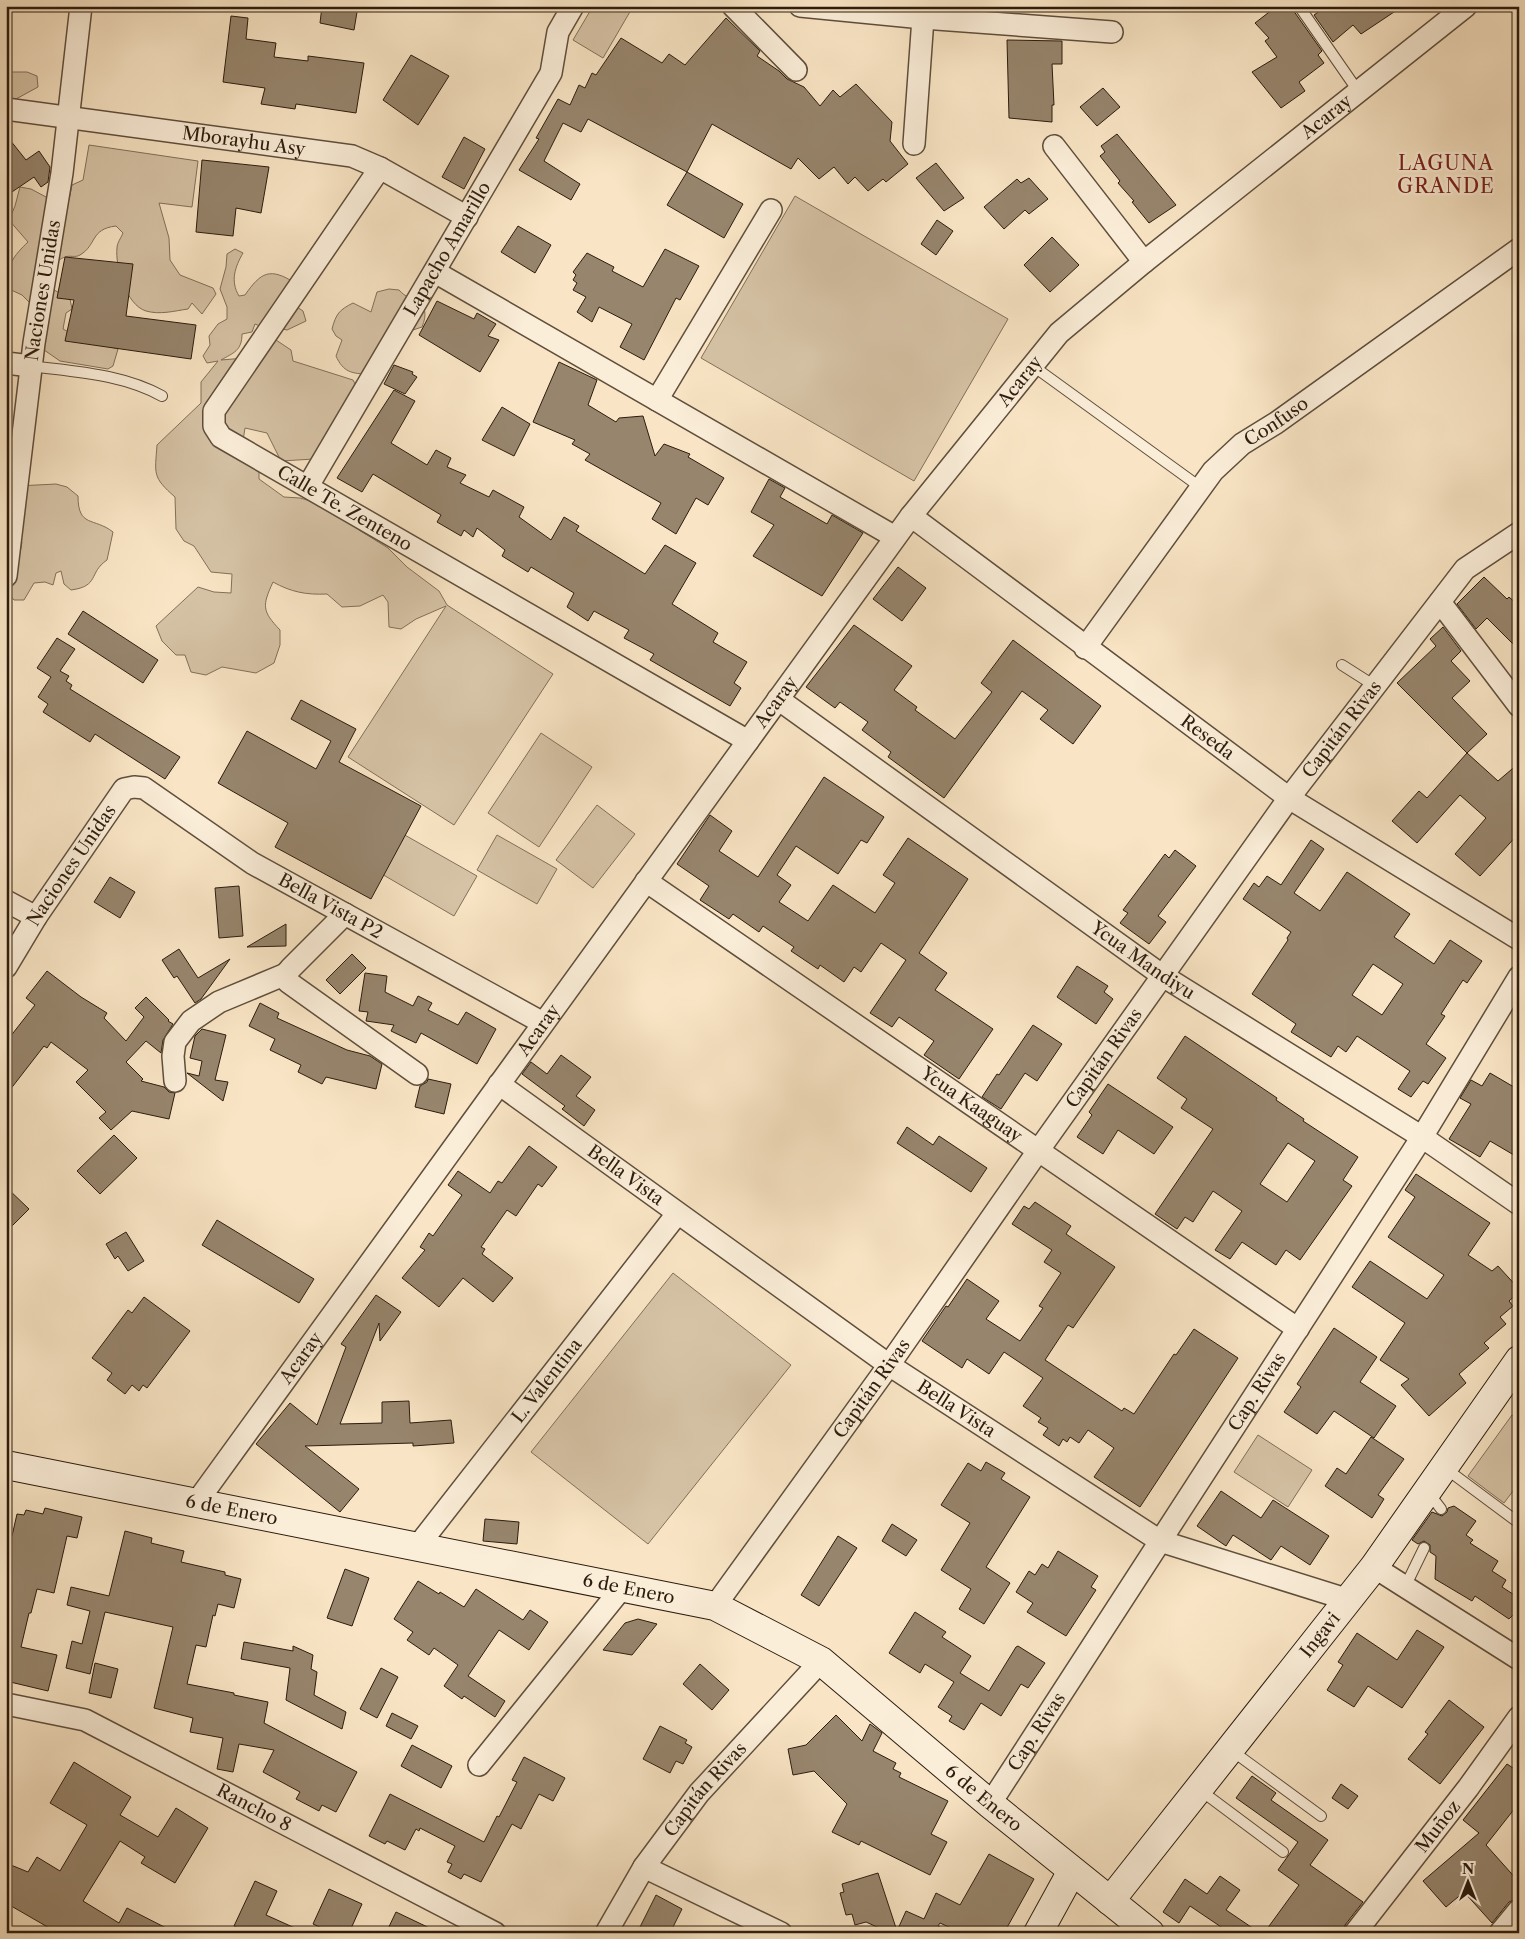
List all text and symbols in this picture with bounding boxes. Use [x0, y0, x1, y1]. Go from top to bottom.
street label: Acaray [1296, 89, 1357, 144]
street label: Mborayhu Asy [181, 122, 308, 161]
district label: LAGUNA GRANDE [1397, 151, 1495, 198]
street label: Lapacho Amarillo [399, 178, 496, 320]
street label: Naciones Unidas [21, 218, 65, 362]
street label: Acaray [992, 351, 1048, 412]
street label: Confuso [1240, 392, 1313, 451]
street label: Calle Te. Zenteno [273, 461, 416, 556]
street label: Acaray [750, 671, 803, 733]
street label: Capitán Rivas [1298, 676, 1386, 782]
street label: Reseda [1176, 710, 1239, 765]
street label: Naciones Unidas [22, 800, 121, 930]
street label: Bella Vista P2 [275, 869, 387, 944]
street label: Ycua Mandiyu [1086, 916, 1199, 1004]
street label: Acaray [512, 999, 565, 1061]
street label: Capitán Rivas [1061, 1004, 1147, 1112]
street label: Ycua Kaaguay [916, 1062, 1027, 1148]
street label: Bella Vista [583, 1140, 668, 1210]
street label: Acaray [274, 1327, 328, 1389]
street label: L. Valentina [507, 1334, 587, 1427]
street label: Capitán Rivas [829, 1335, 915, 1443]
street label: Cap. Rivas [1223, 1349, 1290, 1435]
street label: Bella Vista [913, 1375, 1000, 1442]
street label: 6 de Enero [184, 1490, 280, 1530]
street label: 6 de Enero [581, 1569, 677, 1609]
street label: Ingavi [1296, 1608, 1345, 1662]
street label: Cap. Rivas [1003, 1688, 1070, 1775]
street label: Capitán Rivas [659, 1738, 751, 1841]
street label: 6 de Enero [941, 1760, 1027, 1836]
street label: Rancho 8 [213, 1779, 295, 1836]
street label: Muñoz [1411, 1796, 1465, 1857]
north arrow [1442, 1856, 1492, 1906]
text: N [1462, 1860, 1474, 1878]

